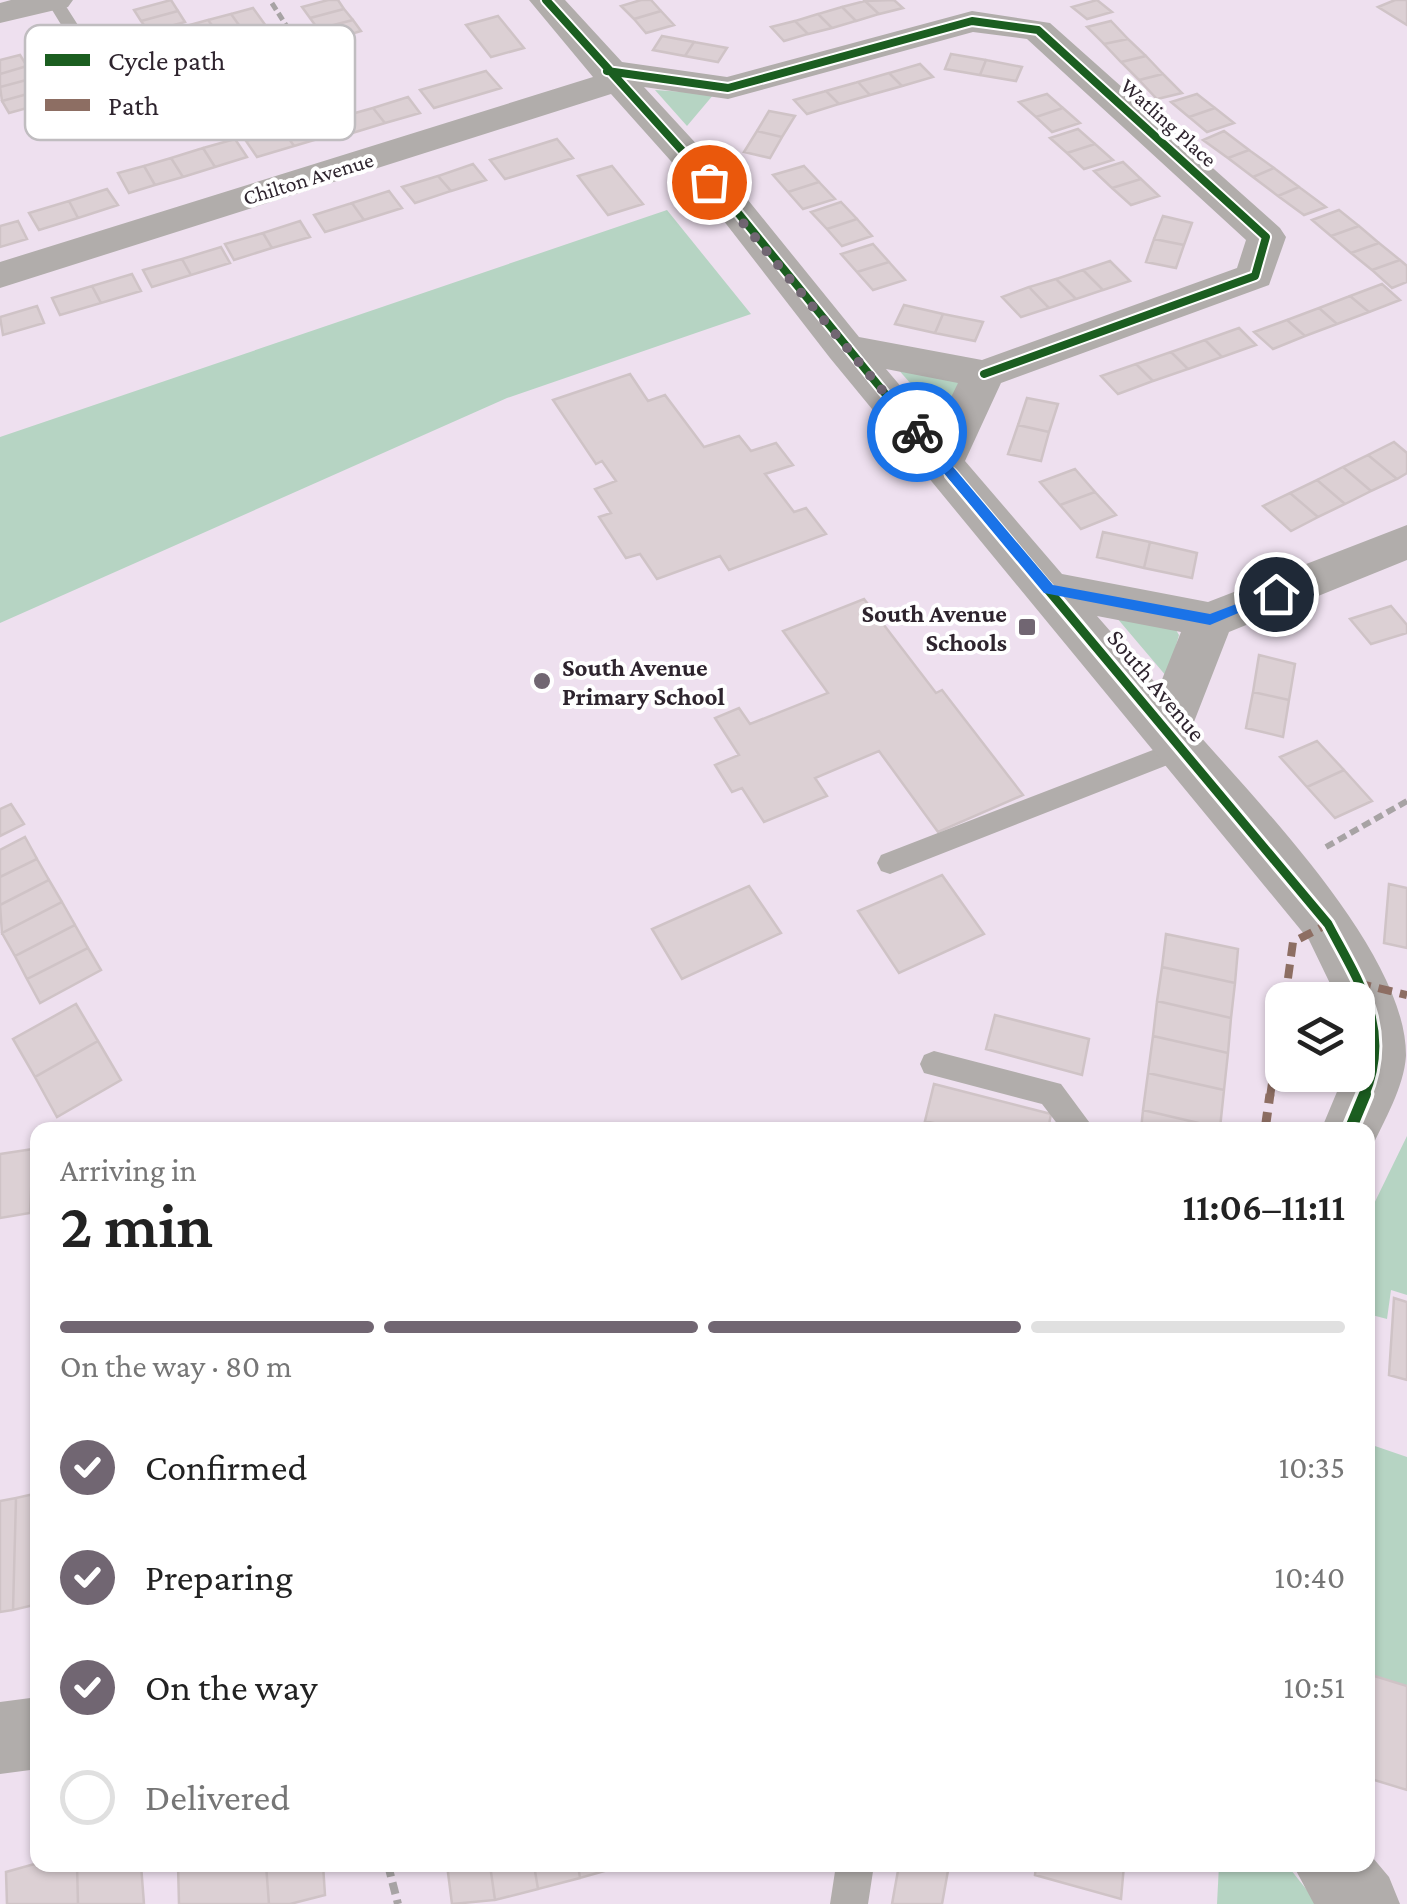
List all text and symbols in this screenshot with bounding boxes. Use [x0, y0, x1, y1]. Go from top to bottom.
legend [25, 25, 355, 140]
text: Cycle path [108, 45, 225, 76]
street label: Watling Place [1116, 73, 1222, 172]
text: Path [108, 90, 159, 121]
pin [667, 140, 752, 225]
street label: Chilton Avenue [240, 147, 376, 210]
icon: bag [682, 155, 737, 210]
courier [867, 382, 967, 482]
icon: bike [890, 405, 945, 460]
pin [1234, 552, 1319, 637]
icon: home [1249, 567, 1304, 622]
place label: South Avenue Schools [861, 600, 1007, 656]
marker: South Avenue Schools [1016, 616, 1038, 638]
street label: South Avenue [1102, 624, 1211, 747]
place label: South Avenue Primary School [562, 654, 725, 710]
marker: South Avenue Primary School [531, 670, 553, 692]
map controls [1265, 982, 1375, 1092]
button: layers [1265, 982, 1375, 1092]
text: Arriving in [60, 1152, 197, 1188]
text: 11:06–11:11 [1182, 1186, 1345, 1228]
text: 2 min [60, 1189, 213, 1261]
text: On the way · 80 m [60, 1348, 292, 1384]
icon: check [60, 1440, 115, 1495]
text: Confirmed [145, 1446, 308, 1488]
text: 10:35 [1279, 1449, 1345, 1485]
icon: check [60, 1550, 115, 1605]
text: Preparing [145, 1556, 293, 1598]
text: 10:40 [1275, 1559, 1345, 1595]
icon: check [60, 1660, 115, 1715]
text: On the way [145, 1666, 317, 1708]
text: 10:51 [1283, 1669, 1345, 1705]
text: Delivered [145, 1776, 290, 1818]

